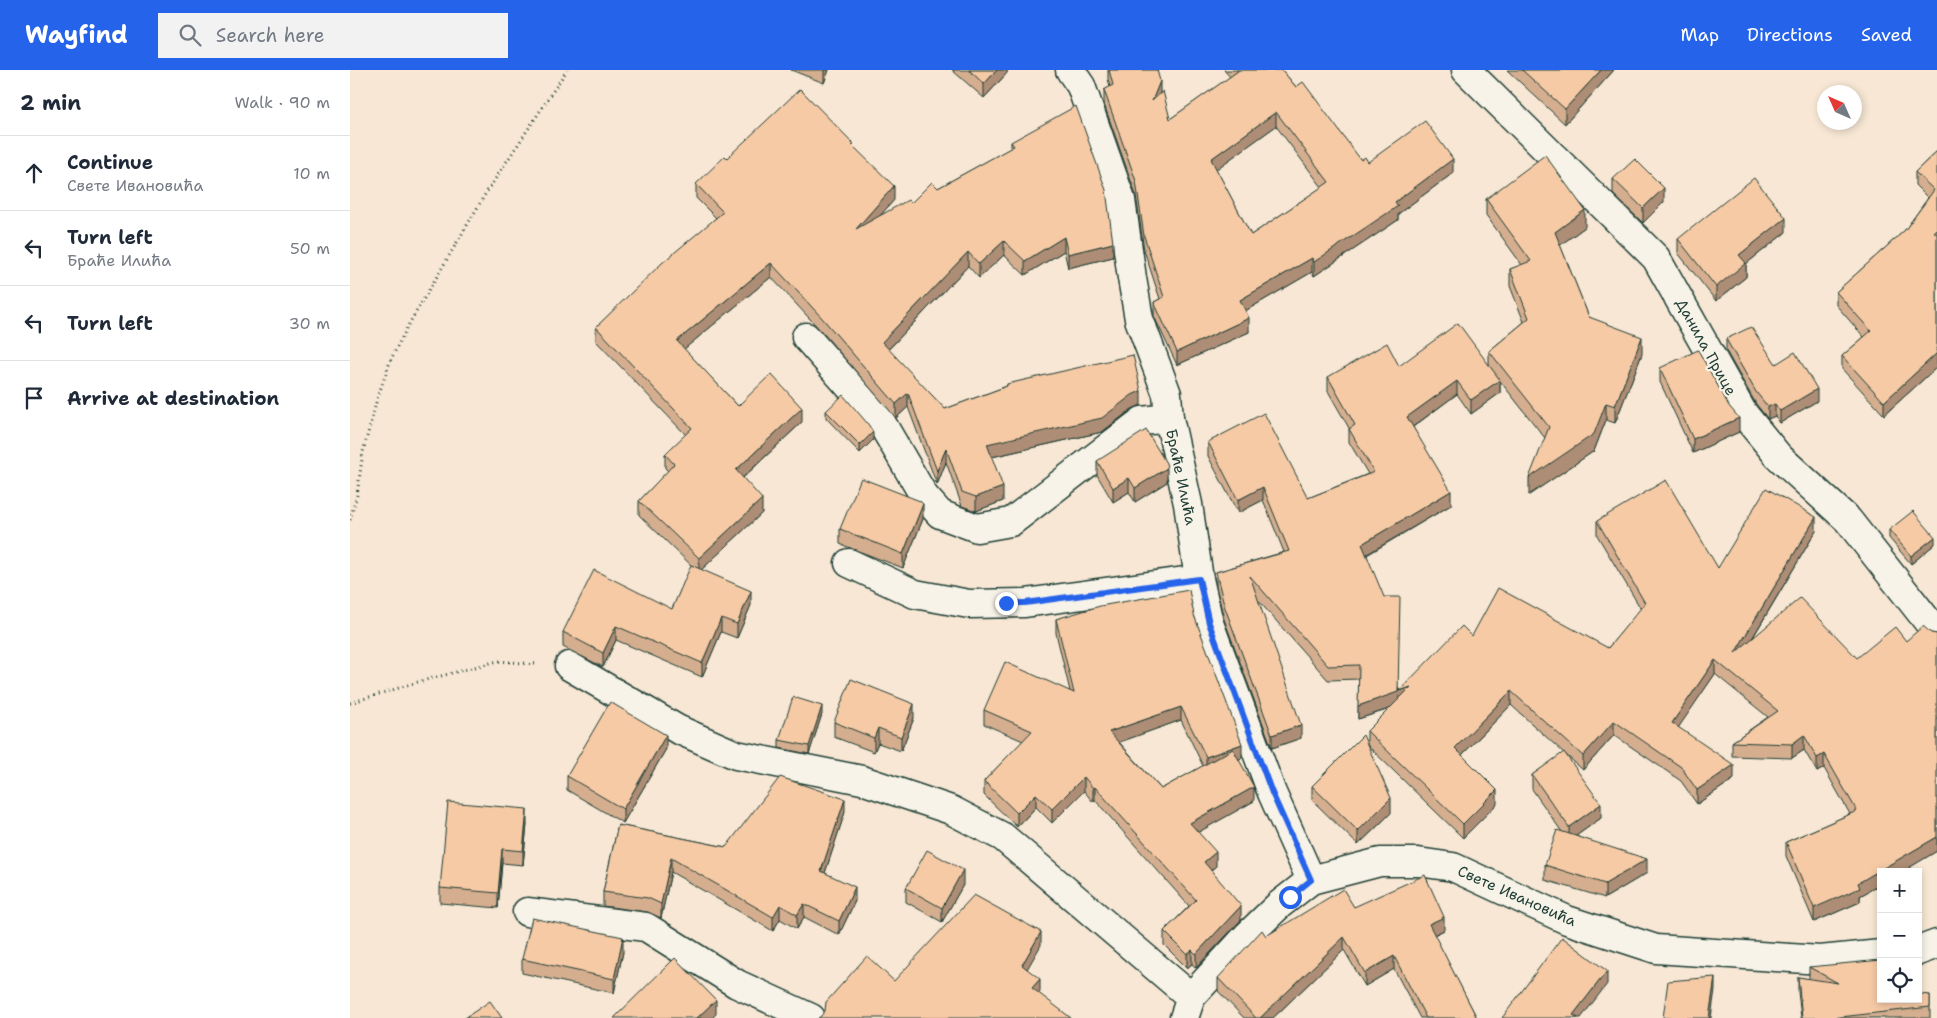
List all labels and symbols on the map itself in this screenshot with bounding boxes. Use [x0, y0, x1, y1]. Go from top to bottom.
north arrow [1817, 85, 1862, 130]
street label: Данила Прице [1671, 295, 1741, 399]
street label: Браће Илића [1161, 427, 1201, 527]
route end [995, 592, 1018, 615]
street label: Свете Ивановића [1455, 861, 1580, 931]
route start [1279, 886, 1302, 909]

